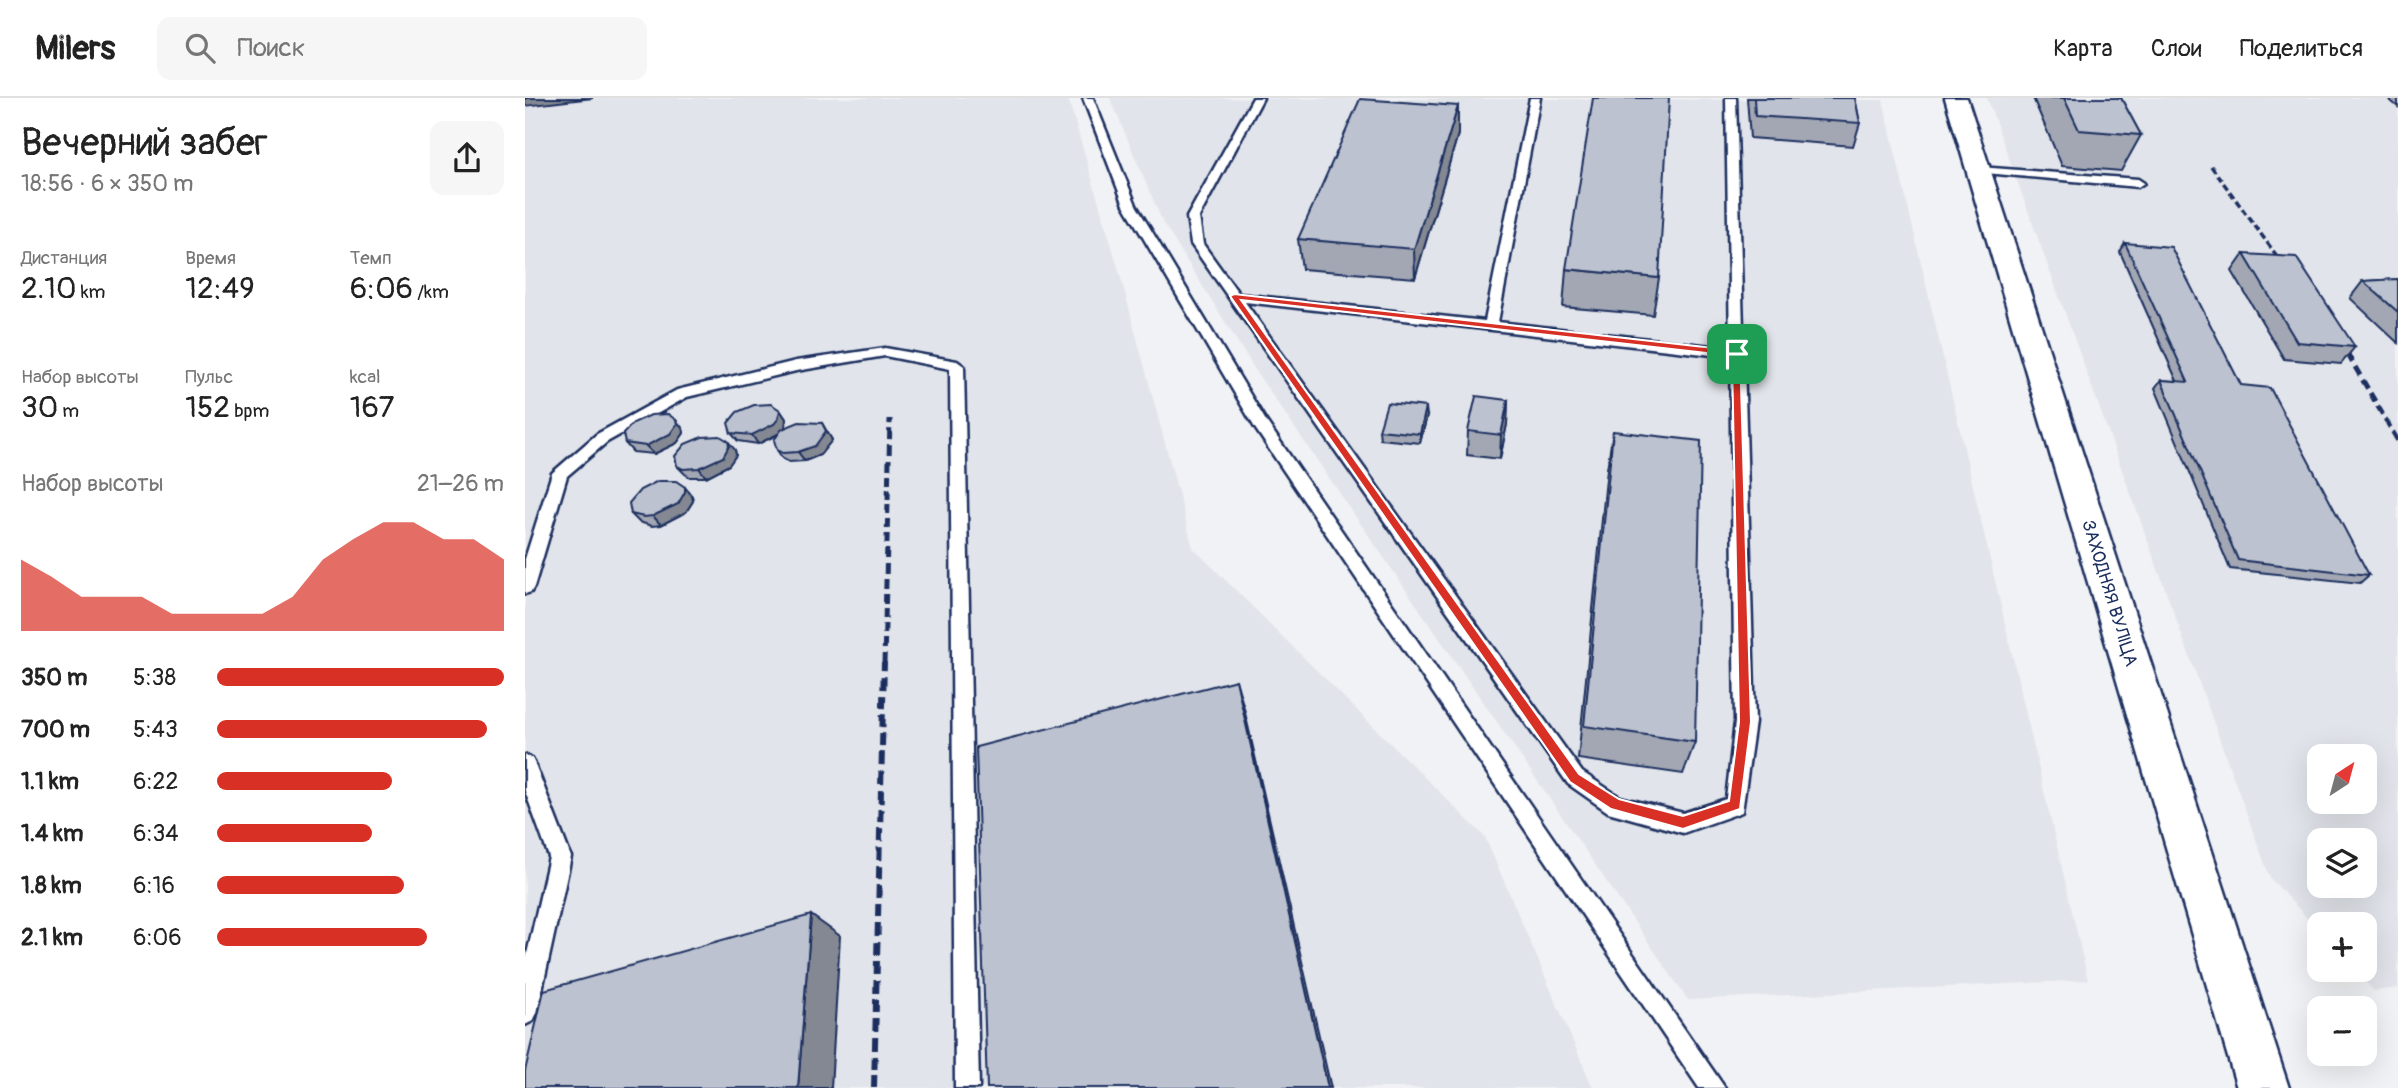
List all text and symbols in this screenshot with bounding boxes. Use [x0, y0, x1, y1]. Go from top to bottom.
search box [157, 17, 647, 80]
text: Milers [35, 28, 115, 69]
icon: search [181, 29, 219, 67]
text: Поиск [237, 32, 305, 64]
text: Карта [2053, 34, 2113, 63]
text: Слои [2151, 34, 2202, 63]
text: Поделиться [2240, 34, 2363, 63]
text: Вечерний забег [21, 119, 268, 167]
button: share [430, 121, 504, 195]
text: 18:56 · 6 × 350 m [21, 169, 193, 198]
text: Дистанция [21, 246, 107, 270]
text: Время [185, 246, 236, 270]
text: Темп [350, 246, 392, 270]
text: 2.10 [21, 270, 77, 307]
text: 12:49 [185, 270, 255, 307]
text: 6:06 [350, 270, 413, 307]
text: km [77, 280, 105, 304]
text: /km [413, 280, 449, 304]
pin [1707, 324, 1767, 384]
icon: arrive [1718, 335, 1756, 373]
text: Набор высоты [21, 365, 139, 389]
text: Пульс [185, 365, 233, 389]
text: kcal [350, 365, 381, 389]
text: 30 [21, 389, 58, 426]
text: 152 [185, 389, 230, 426]
text: 167 [350, 389, 394, 426]
text: m [58, 399, 79, 423]
text: bpm [230, 399, 269, 423]
text: Набор высоты [21, 469, 163, 498]
text: 21–26 m [417, 469, 504, 498]
street label: ЗАХОДНЯЯ ВУЛІЦА [2076, 517, 2143, 669]
text: 350 m [21, 663, 87, 692]
text: 5:38 [133, 663, 176, 692]
text: 700 m [21, 715, 90, 744]
text: 5:43 [133, 715, 178, 744]
north arrow [2307, 744, 2377, 814]
map controls [2307, 744, 2377, 1066]
text: 1.1 km [21, 767, 79, 796]
text: 6:22 [133, 767, 178, 796]
text: 1.4 km [21, 819, 83, 848]
text: 6:34 [133, 819, 179, 848]
button: layers [2307, 828, 2377, 898]
text: 1.8 km [21, 871, 82, 900]
text: 6:16 [133, 871, 175, 900]
button: + [2307, 912, 2377, 982]
text: 2.1 km [21, 923, 83, 952]
text: 6:06 [133, 923, 182, 952]
button: − [2307, 996, 2377, 1066]

